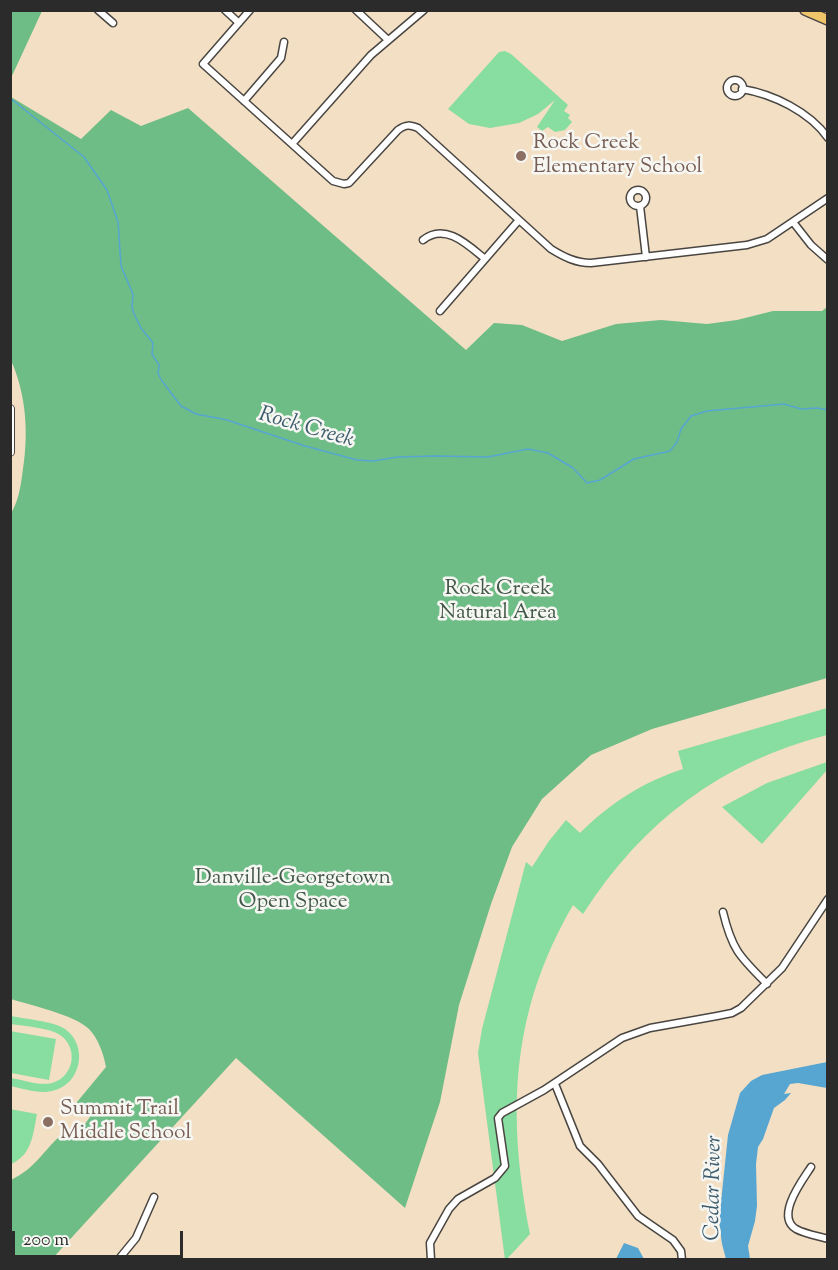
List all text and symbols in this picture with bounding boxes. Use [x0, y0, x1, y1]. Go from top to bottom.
place label: Rock Creek Elementary School [533, 131, 702, 181]
marker: Rock Creek Elementary School [514, 149, 528, 163]
water label: Rock Creek [255, 403, 357, 455]
park label: Rock Creek Natural Area [439, 577, 557, 627]
park label: Danville-Georgetown Open Space [195, 866, 391, 916]
place label: Summit Trail Middle School [60, 1097, 191, 1147]
marker: Summit Trail Middle School [41, 1115, 55, 1129]
water label: Cedar River [701, 1135, 729, 1241]
scale bar [15, 1219, 186, 1257]
text: 200 m [23, 1228, 69, 1254]

